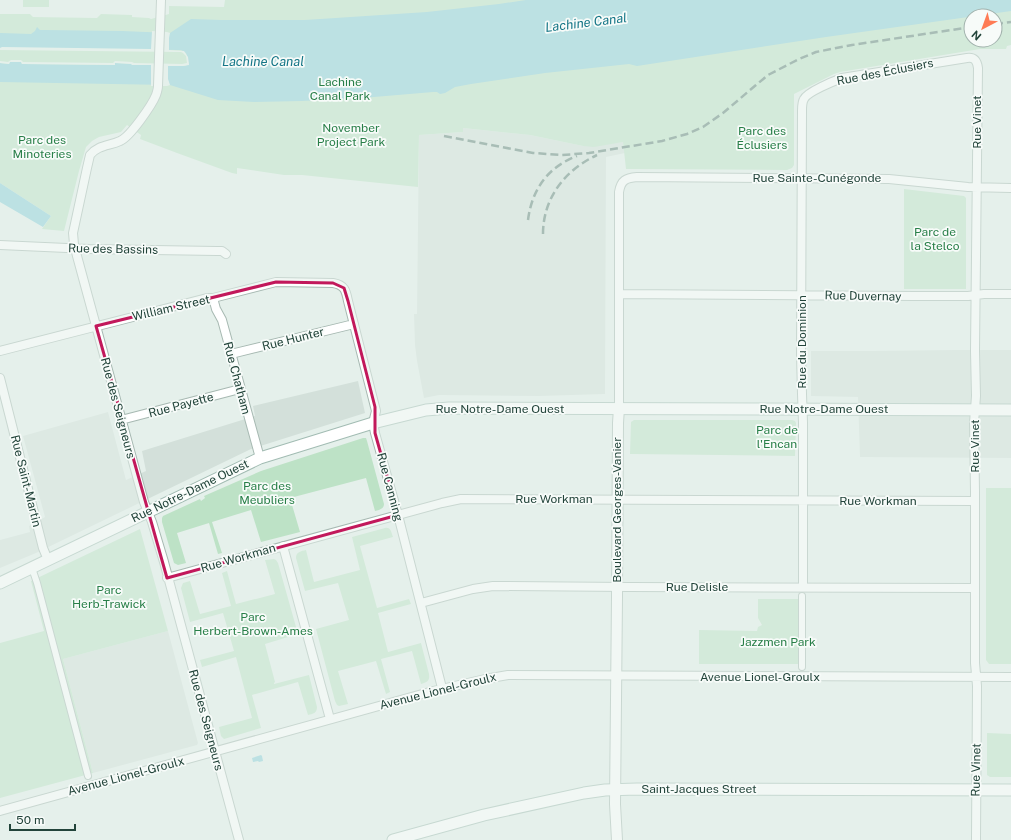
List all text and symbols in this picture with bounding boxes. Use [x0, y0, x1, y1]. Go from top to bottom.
north arrow [963, 8, 1003, 48]
water label: Lachine Canal [544, 10, 628, 35]
text: N [969, 28, 984, 43]
water label: Lachine Canal [222, 54, 304, 69]
street label: Rue des Éclusiers [836, 56, 934, 88]
park label: Lachine Canal Park [310, 75, 371, 103]
street label: Rue Vinet [970, 95, 984, 149]
park label: November Project Park [317, 121, 385, 149]
park label: Parc des Éclusiers [737, 124, 787, 152]
park label: Parc des Minoteries [13, 133, 71, 161]
street label: Rue Sainte-Cunégonde [753, 171, 882, 185]
park label: Parc de la Stelco [911, 225, 960, 253]
street label: Rue des Bassins [68, 241, 158, 257]
street label: Rue Duvernay [824, 288, 902, 304]
street label: William Street [131, 292, 212, 324]
street label: Rue du Dominion [795, 295, 809, 389]
street label: Rue Hunter [260, 324, 326, 353]
street label: Rue Chatham [221, 340, 253, 416]
street label: Rue des Seigneurs [98, 356, 138, 460]
street label: Rue Payette [147, 390, 215, 420]
street label: Rue Notre-Dame Ouest [436, 402, 565, 416]
street label: Rue Notre-Dame Ouest [760, 402, 889, 416]
street label: Rue Vinet [968, 419, 982, 473]
park label: Parc de l'Encan [756, 423, 798, 451]
street label: Rue Saint-Martin [8, 434, 44, 528]
street label: Boulevard Georges-Vanier [610, 437, 624, 583]
street label: Rue Canning [374, 451, 406, 523]
street label: Rue Notre-Dame Ouest [129, 456, 251, 526]
park label: Parc des Meubliers [239, 479, 295, 507]
street label: Rue Workman [515, 492, 593, 506]
street label: Rue Workman [839, 494, 917, 508]
street label: Rue Workman [199, 541, 277, 575]
street label: Rue Delisle [666, 580, 728, 594]
park label: Parc Herb-Trawick [72, 583, 146, 611]
park label: Parc Herbert-Brown-Ames [193, 610, 313, 638]
park label: Jazzmen Park [740, 635, 816, 649]
street label: Rue des Seigneurs [186, 668, 226, 772]
street label: Avenue Lionel-Groulx [378, 670, 498, 712]
street label: Avenue Lionel-Groulx [700, 670, 820, 684]
street label: Rue Vinet [969, 743, 983, 797]
street label: Avenue Lionel-Groulx [66, 754, 186, 798]
street label: Saint-Jacques Street [641, 782, 757, 796]
scale bar [10, 806, 75, 832]
text: 50 m [16, 813, 44, 827]

